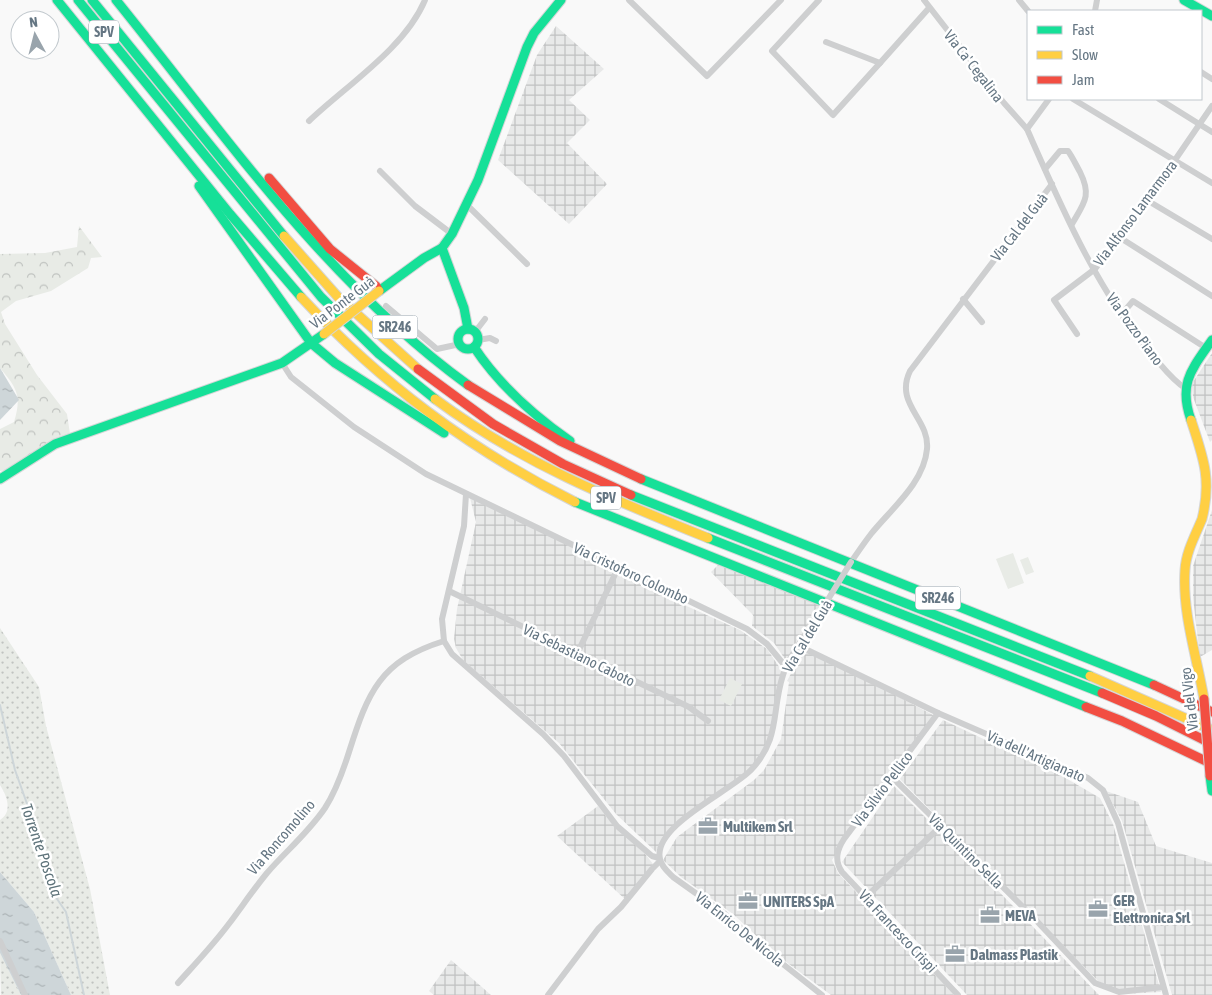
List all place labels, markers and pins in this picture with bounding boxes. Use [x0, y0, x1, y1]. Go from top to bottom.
office icon: Multikem Srl [697, 815, 719, 837]
place label: Multikem Srl [723, 818, 794, 835]
office icon: UNITERS SpA [737, 890, 759, 912]
place label: GER Elettronica Srl [1113, 892, 1191, 926]
place label: UNITERS SpA [763, 893, 835, 910]
office icon: GER Elettronica Srl [1087, 898, 1109, 920]
office icon: MEVA [979, 904, 1001, 926]
place label: MEVA [1005, 907, 1036, 924]
office icon: Dalmass Plastik [944, 943, 966, 965]
place label: Dalmass Plastik [970, 946, 1058, 963]

